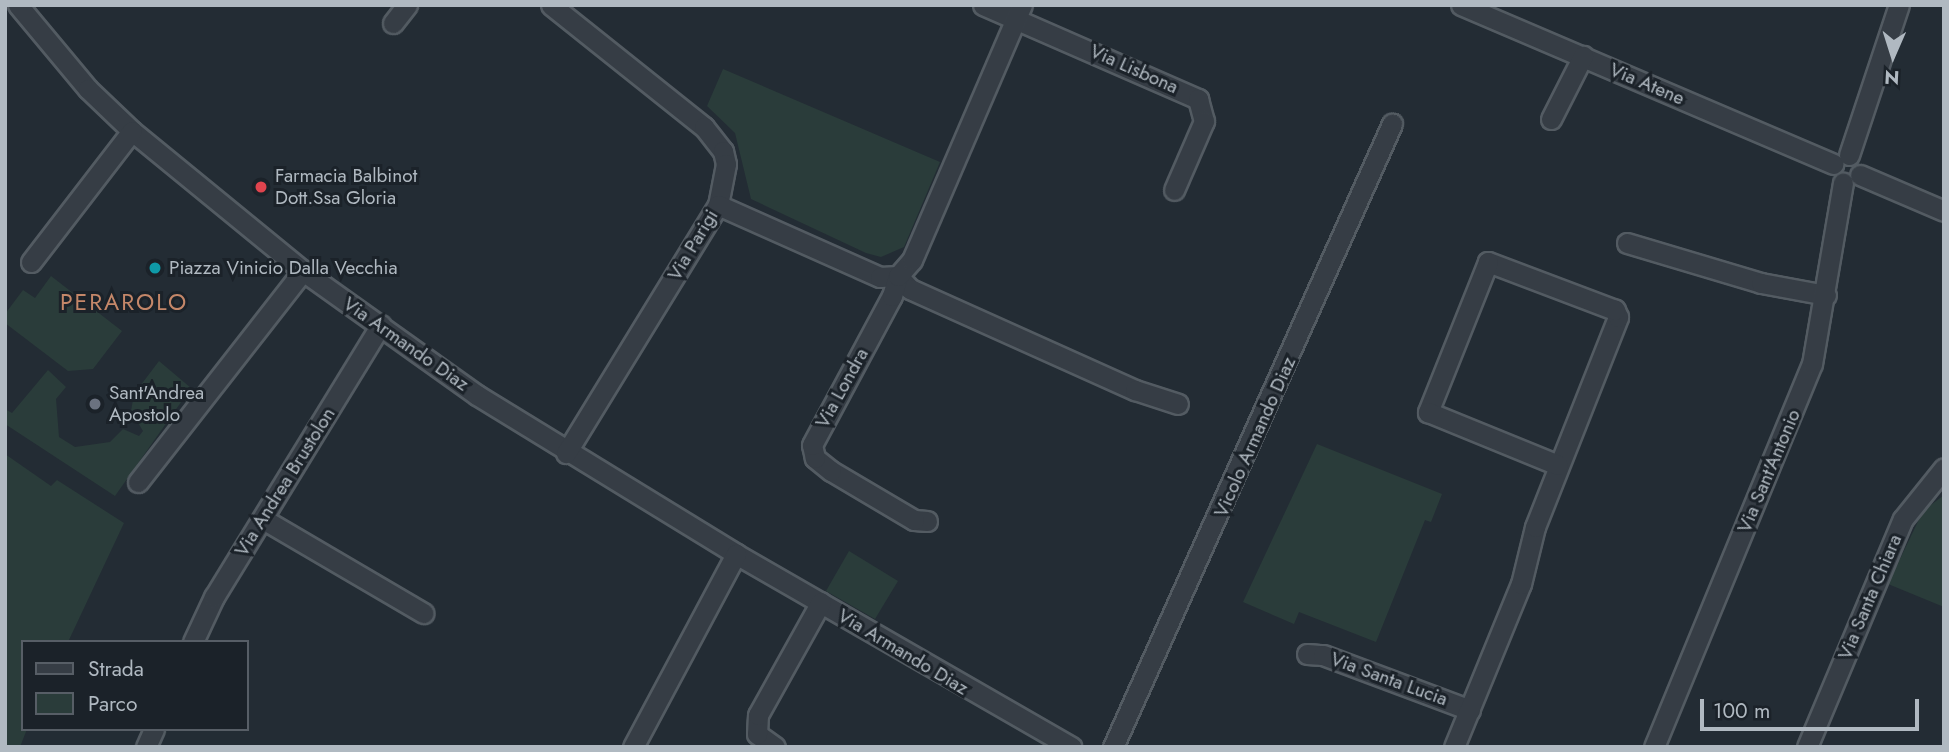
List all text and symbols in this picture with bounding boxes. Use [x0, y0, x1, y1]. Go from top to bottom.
north arrow [1858, 21, 1928, 91]
street label: Via Lisbona [1087, 40, 1181, 98]
street label: Via Atene [1606, 58, 1688, 110]
text: N [1884, 64, 1900, 91]
place label: Farmacia Balbinot Dott.Ssa Gloria [275, 165, 417, 209]
marker: Farmacia Balbinot Dott.Ssa Gloria [253, 179, 269, 195]
street label: Via Parigi [663, 205, 723, 285]
place label: Piazza Vinicio Dalla Vecchia [169, 257, 398, 279]
marker: Piazza Vinicio Dalla Vecchia [147, 260, 163, 276]
district label: PERAROLO [61, 288, 187, 316]
street label: Via Armando Diaz [339, 292, 473, 396]
street label: Via Londra [811, 344, 873, 432]
street label: Vicolo Armando Diaz [1209, 353, 1301, 521]
place label: Sant'Andrea Apostolo [109, 382, 204, 426]
marker: Sant'Andrea Apostolo [87, 396, 103, 412]
street label: Via Andrea Brustolon [230, 403, 340, 561]
street label: Via Sant'Antonio [1733, 406, 1805, 536]
street label: Via Santa Chiara [1833, 531, 1907, 663]
street label: Via Armando Diaz [834, 604, 972, 700]
legend [21, 640, 248, 731]
street label: Via Santa Lucia [1328, 647, 1450, 711]
text: Strada [88, 654, 144, 684]
scale bar [1704, 686, 1923, 730]
text: Parco [88, 689, 137, 719]
text: 100 m [1713, 696, 1770, 726]

